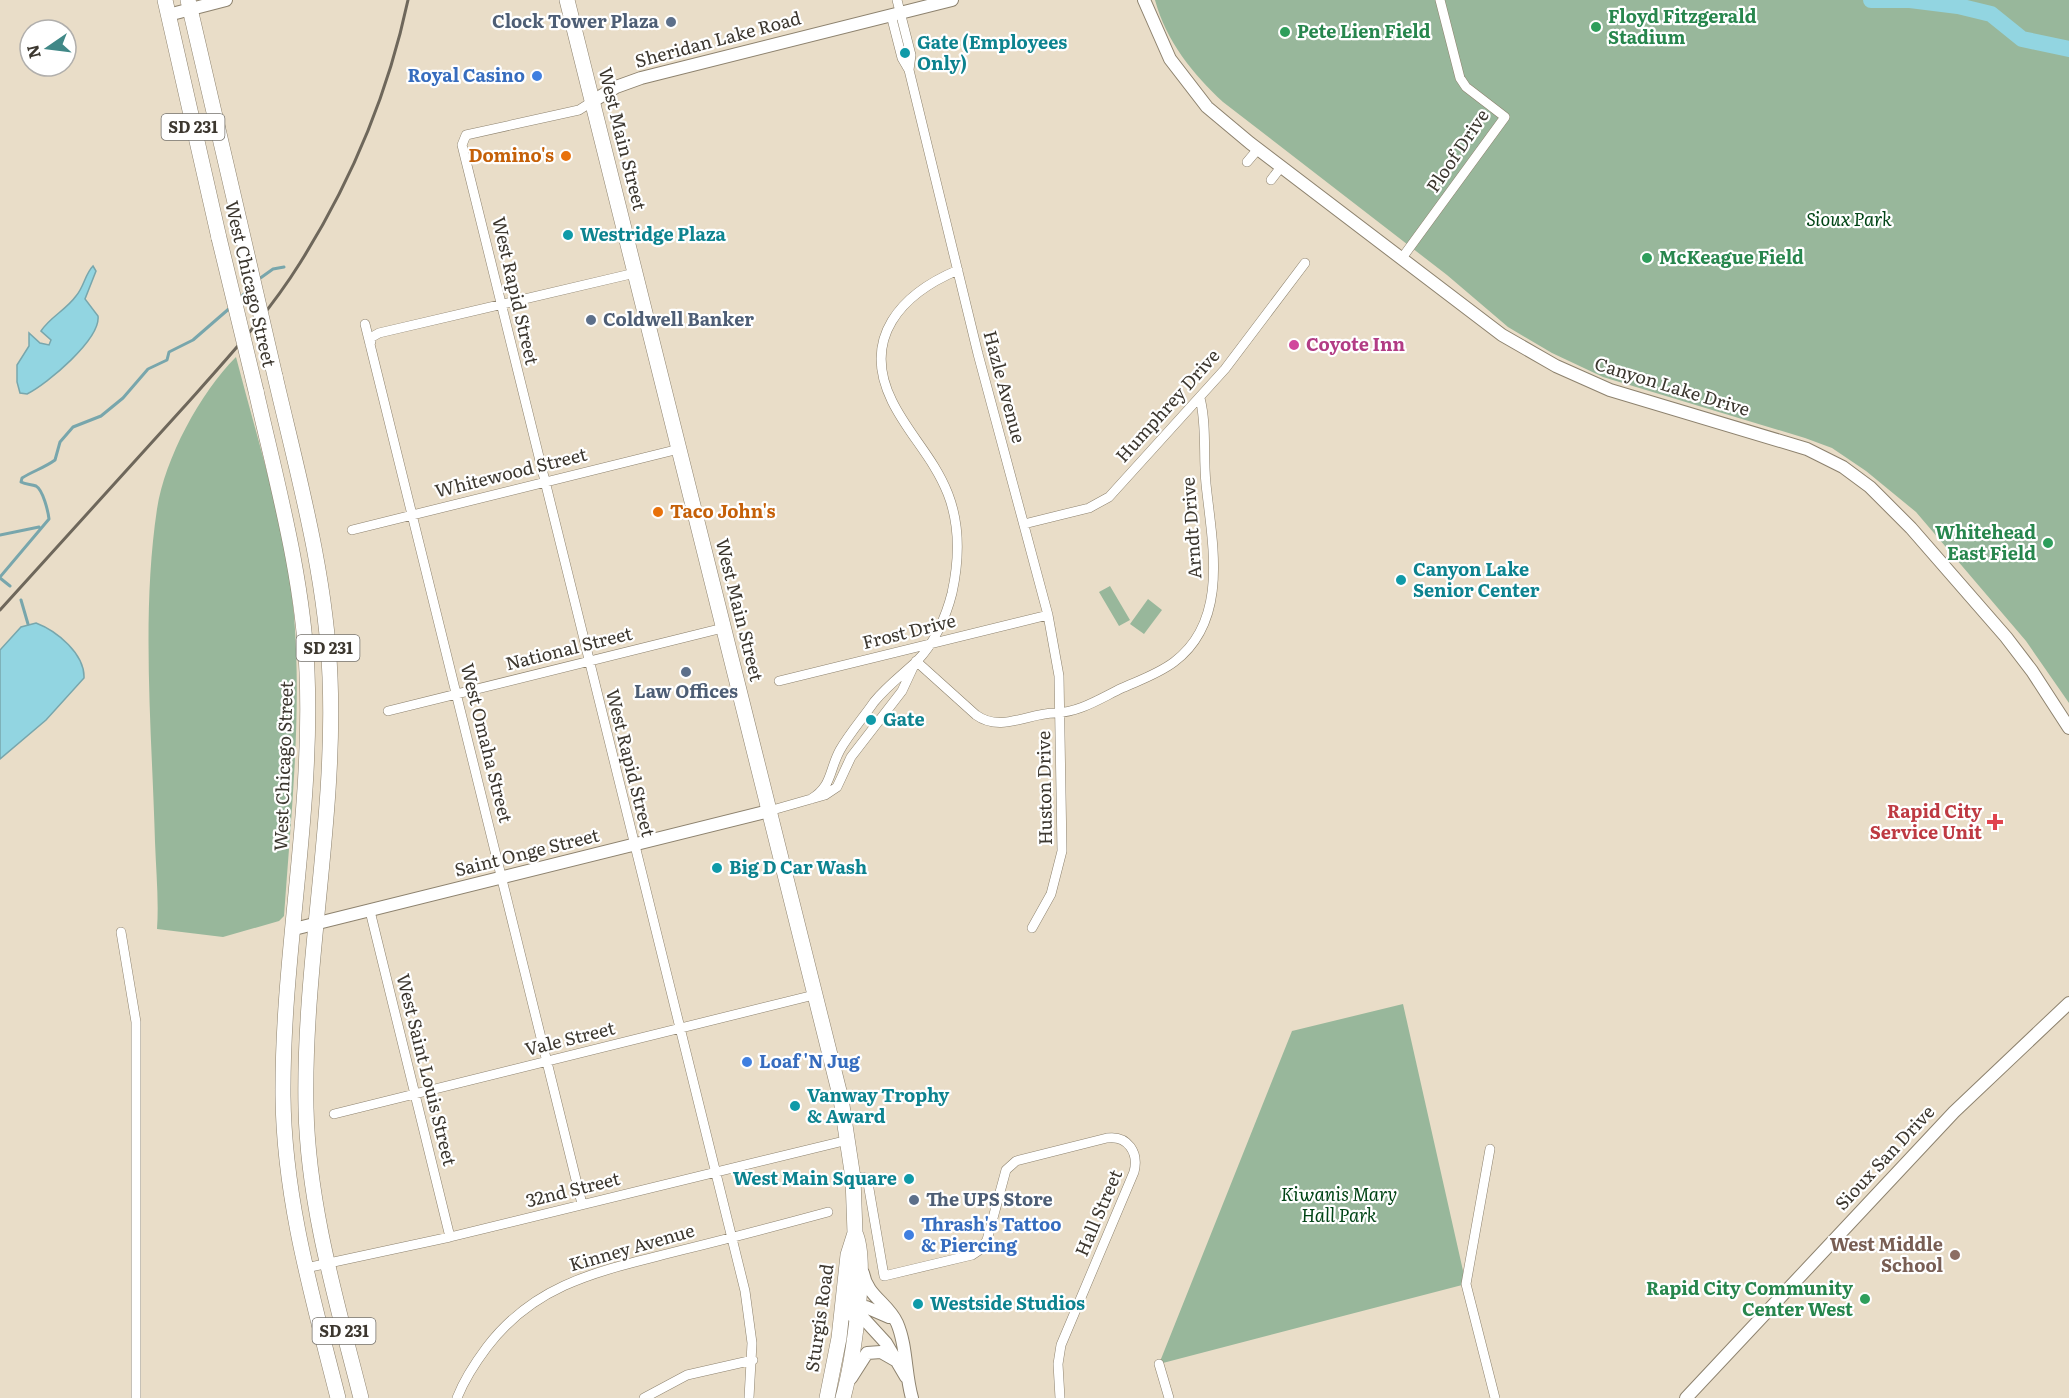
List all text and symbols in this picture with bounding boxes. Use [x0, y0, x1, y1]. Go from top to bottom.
place label: Floyd Fitzgerald Stadium [1608, 2, 1757, 50]
street label: Sheridan Lake Road [632, 3, 804, 74]
place label: Clock Tower Plaza [492, 7, 660, 34]
marker: Clock Tower Plaza [664, 15, 678, 29]
place label: Pete Lien Field [1297, 17, 1431, 44]
north arrow [18, 18, 78, 78]
marker: Floyd Fitzgerald Stadium [1589, 20, 1603, 34]
marker: Pete Lien Field [1278, 25, 1292, 39]
place label: Gate (Employees Only) [917, 28, 1067, 76]
text: N [19, 42, 46, 61]
marker: Gate (Employees Only) [898, 46, 912, 60]
place label: Royal Casino [408, 61, 525, 88]
street label: West Main Street [593, 64, 654, 214]
marker: Royal Casino [530, 69, 544, 83]
street label: Ploof Drive [1419, 103, 1495, 197]
road number: SD 231 [162, 114, 224, 140]
place label: Domino's [468, 141, 554, 168]
marker: Domino's [559, 149, 573, 163]
street label: West Chicago Street [219, 198, 284, 370]
park label: Sioux Park [1806, 205, 1892, 232]
street label: West Rapid Street [486, 214, 547, 368]
place label: Westridge Plaza [580, 220, 727, 247]
marker: Westridge Plaza [561, 228, 575, 242]
place label: McKeague Field [1659, 243, 1804, 270]
marker: McKeague Field [1640, 251, 1654, 265]
place label: Coldwell Banker [603, 305, 754, 332]
marker: Coldwell Banker [584, 313, 598, 327]
street label: Hazle Avenue [977, 327, 1033, 446]
place label: Coyote Inn [1306, 330, 1405, 357]
marker: Coyote Inn [1287, 338, 1301, 352]
street label: Humphrey Drive [1108, 342, 1225, 468]
street label: Canyon Lake Drive [1592, 349, 1753, 422]
street label: Whitewood Street [432, 439, 590, 503]
street label: Arndt Drive [1173, 476, 1208, 580]
place label: Taco John's [670, 497, 775, 524]
marker: Taco John's [651, 505, 665, 519]
place label: Whitehead East Field [1935, 518, 2036, 566]
street label: West Main Street [710, 535, 771, 685]
marker: Whitehead East Field [2041, 536, 2055, 550]
place label: Canyon Lake Senior Center [1413, 555, 1540, 603]
marker: Canyon Lake Senior Center [1394, 573, 1408, 587]
street label: Frost Drive [859, 606, 958, 655]
street label: National Street [502, 619, 636, 676]
road number: SD 231 [296, 635, 360, 661]
street label: West Omaha Street [455, 660, 521, 826]
marker: Law Offices [679, 665, 693, 679]
place label: Law Offices [634, 677, 738, 704]
street label: West Chicago Street [266, 680, 299, 851]
street label: West Rapid Street [600, 686, 663, 840]
place label: Gate [883, 705, 925, 732]
marker: Gate [864, 713, 878, 727]
street label: Huston Drive [1029, 731, 1058, 845]
place label: Rapid City Service Unit [1870, 797, 1982, 845]
marker: Rapid City Service Unit [1986, 813, 2004, 831]
street label: Saint Onge Street [451, 820, 603, 883]
place label: Big D Car Wash [729, 853, 867, 880]
marker: Big D Car Wash [710, 861, 724, 875]
street label: West Saint Louis Street [391, 971, 465, 1169]
street label: Vale Street [522, 1013, 618, 1062]
place label: Loaf 'N Jug [759, 1047, 861, 1074]
marker: Loaf 'N Jug [740, 1055, 754, 1069]
place label: Vanway Trophy & Award [807, 1081, 949, 1129]
street label: Sioux San Drive [1828, 1098, 1940, 1216]
marker: Vanway Trophy & Award [788, 1099, 802, 1113]
street label: 32nd Street [523, 1164, 623, 1213]
place label: West Main Square [733, 1164, 897, 1191]
street label: Hall Street [1067, 1164, 1128, 1260]
marker: West Main Square [902, 1172, 916, 1186]
park label: Kiwanis Mary Hall Park [1281, 1180, 1397, 1228]
place label: The UPS Store [926, 1185, 1053, 1212]
marker: The UPS Store [907, 1193, 921, 1207]
place label: Thrash's Tattoo & Piercing [921, 1210, 1062, 1258]
street label: Kinney Avenue [566, 1216, 697, 1277]
marker: Thrash's Tattoo & Piercing [902, 1228, 916, 1242]
place label: West Middle School [1830, 1230, 1943, 1278]
marker: West Middle School [1948, 1248, 1962, 1262]
street label: Sturgis Road [798, 1262, 839, 1374]
place label: Rapid City Community Center West [1646, 1274, 1853, 1322]
place label: Westside Studios [930, 1289, 1085, 1316]
marker: Rapid City Community Center West [1858, 1292, 1872, 1306]
marker: Westside Studios [911, 1297, 925, 1311]
road number: SD 231 [312, 1318, 376, 1344]

